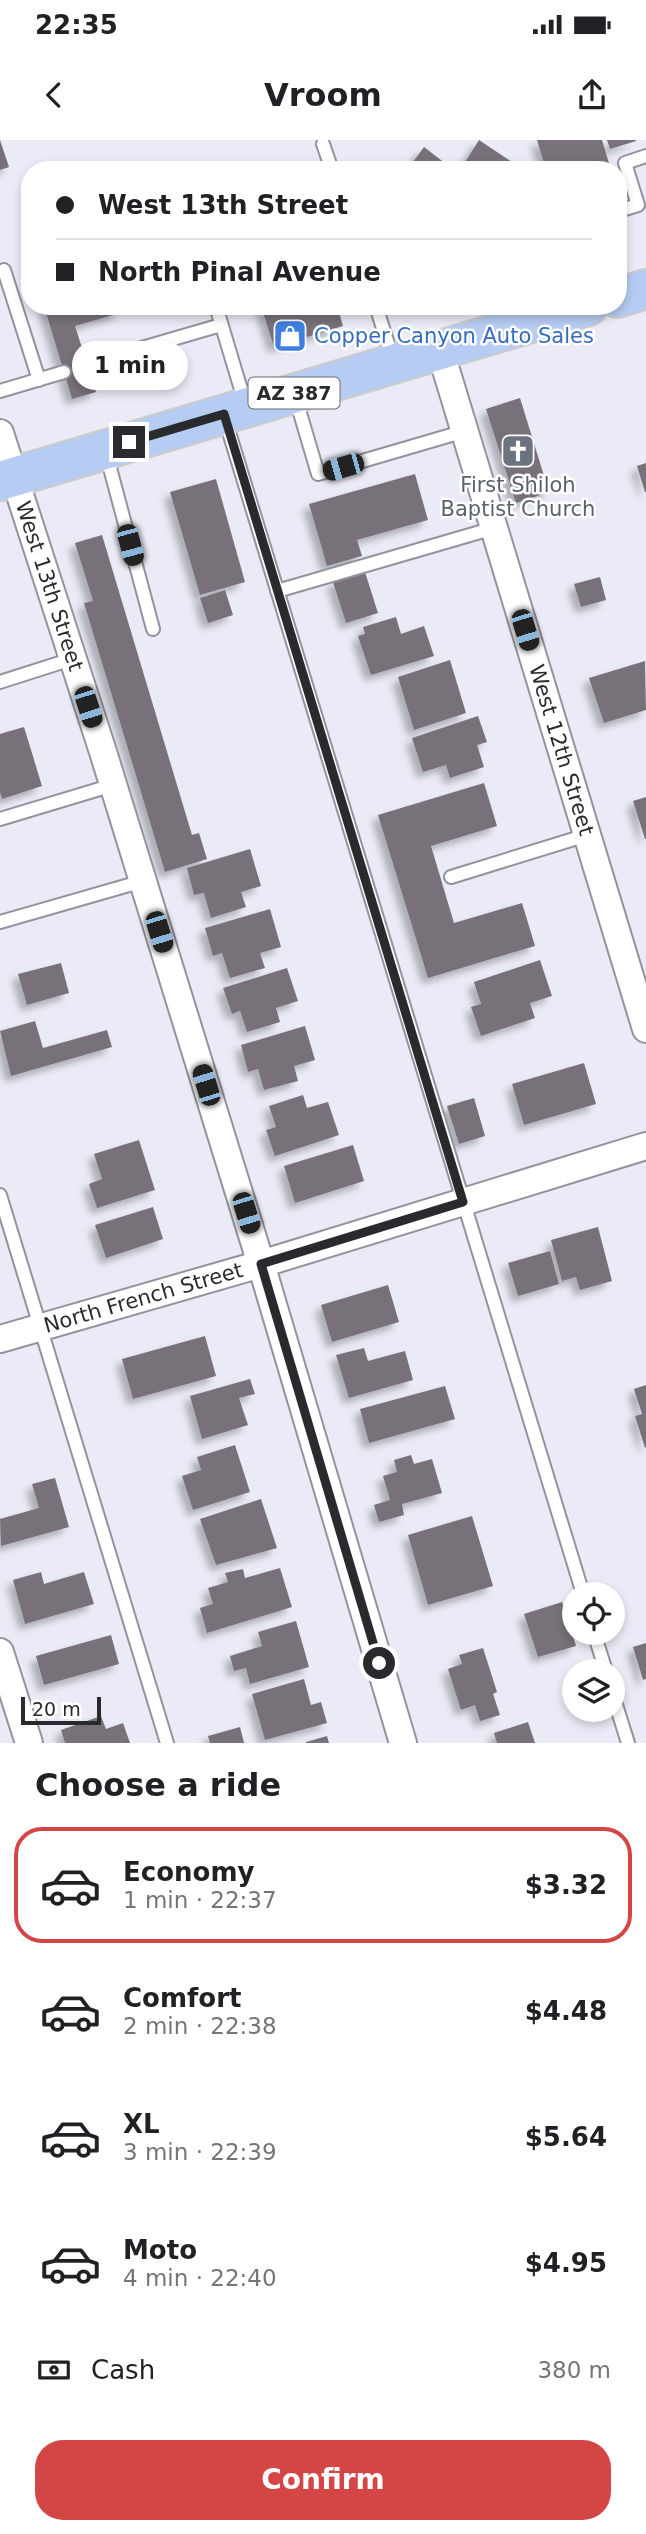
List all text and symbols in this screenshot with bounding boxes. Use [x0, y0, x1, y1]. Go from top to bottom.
text: 22:35 [35, 10, 118, 40]
icon: back [35, 76, 73, 114]
text: Vroom [264, 76, 382, 114]
icon: share [573, 76, 611, 114]
text: West 13th Street [98, 190, 348, 220]
text: North Pinal Avenue [98, 257, 381, 287]
shop icon: Copper Canyon Auto Sales [271, 317, 309, 355]
place label: Copper Canyon Auto Sales [314, 324, 594, 348]
callout: 1 min [71, 341, 187, 390]
text: 1 min [94, 352, 166, 378]
road number: AZ 387 [248, 378, 340, 408]
route end [113, 426, 145, 458]
church icon: First Shiloh Baptist Church [499, 432, 537, 470]
car [320, 451, 367, 483]
place label: First Shiloh Baptist Church [441, 473, 595, 521]
street label: West 13th Street [11, 498, 88, 674]
car [115, 522, 146, 568]
car [509, 607, 542, 653]
street label: West 12th Street [524, 662, 599, 838]
car [72, 684, 105, 730]
car [143, 909, 176, 955]
car [190, 1062, 223, 1108]
car [230, 1190, 263, 1236]
street label: North French Street [41, 1258, 245, 1338]
map controls [562, 1582, 625, 1722]
button: locate [562, 1582, 625, 1645]
route start [363, 1647, 395, 1679]
button: layers [562, 1659, 625, 1722]
scale bar [21, 1694, 102, 1726]
text: 20 m [32, 1698, 81, 1720]
text: Choose a ride [35, 1766, 281, 1804]
icon: car [39, 1854, 102, 1917]
text: Economy [123, 1857, 254, 1887]
text: $3.32 [525, 1870, 607, 1900]
text: 1 min · 22:37 [123, 1887, 277, 1913]
icon: car [39, 1980, 102, 2043]
text: Comfort [123, 1983, 241, 2013]
text: $4.48 [525, 1996, 607, 2026]
text: 2 min · 22:38 [123, 2013, 277, 2039]
icon: car [39, 2106, 102, 2169]
text: XL [123, 2109, 160, 2139]
text: $5.64 [525, 2122, 607, 2152]
text: 3 min · 22:39 [123, 2139, 277, 2165]
icon: car [39, 2232, 102, 2295]
text: Moto [123, 2235, 197, 2265]
text: $4.95 [525, 2248, 607, 2278]
text: 4 min · 22:40 [123, 2265, 277, 2291]
icon: cash [35, 2351, 73, 2389]
text: Cash [91, 2355, 155, 2385]
text: 380 m [537, 2357, 611, 2383]
button: Confirm [35, 2440, 611, 2520]

